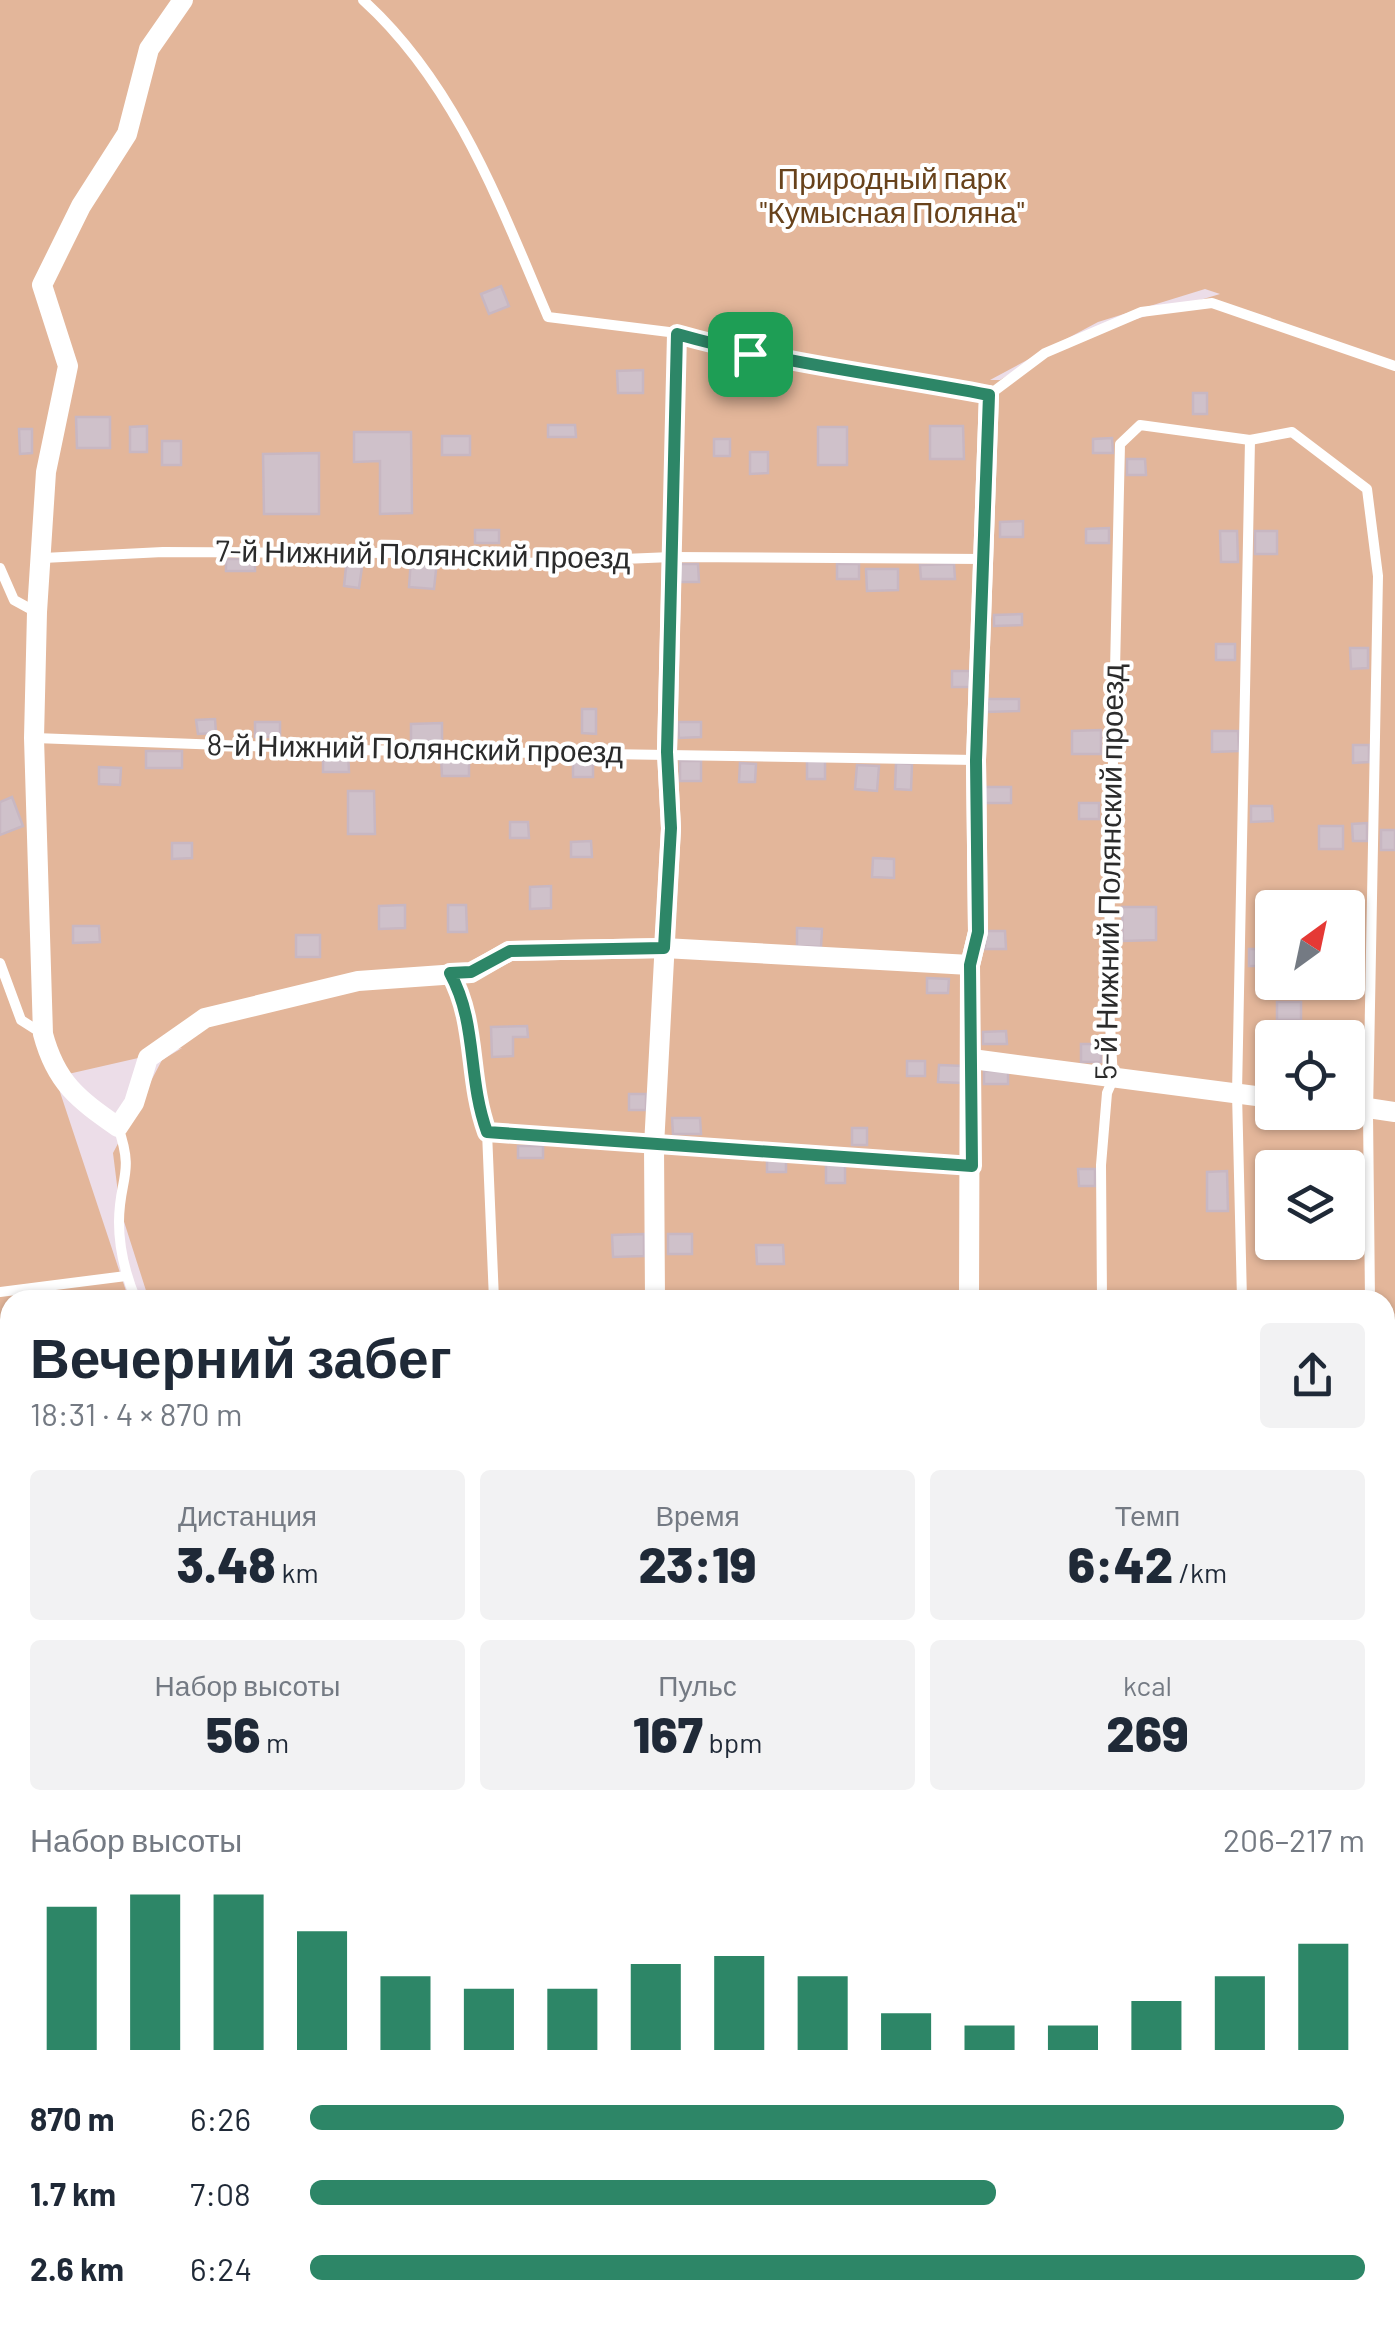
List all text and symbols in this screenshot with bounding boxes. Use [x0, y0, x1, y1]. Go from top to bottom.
park label: Природный парк "Кумысная Поляна" [759, 159, 1025, 229]
pin [708, 312, 793, 397]
icon: arrive [723, 327, 778, 382]
street label: 7-й Нижний Полянский проезд [215, 531, 631, 575]
street label: 5-й Нижний Полянский проезд [1086, 664, 1130, 1080]
street label: 8-й Нижний Полянский проезд [206, 725, 624, 769]
north arrow [1255, 890, 1365, 1000]
map controls [1255, 890, 1365, 1260]
button: locate [1255, 1020, 1365, 1130]
button: layers [1255, 1150, 1365, 1260]
text: Вечерний забег [30, 1323, 452, 1389]
button: share [1260, 1323, 1365, 1428]
text: 18:31 · 4 × 870 m [30, 1394, 242, 1432]
text: Дистанция [178, 1498, 317, 1532]
text: Время [655, 1498, 740, 1532]
text: Темп [1115, 1498, 1180, 1532]
text: 3.48 [176, 1533, 276, 1593]
text: 23:19 [638, 1533, 757, 1593]
text: 6:42 [1068, 1533, 1173, 1593]
text: km [276, 1555, 319, 1589]
text: /km [1173, 1555, 1227, 1589]
text: Набор высоты [155, 1668, 340, 1702]
text: Пульс [658, 1668, 737, 1702]
text: kcal [1123, 1668, 1172, 1702]
text: 269 [1106, 1702, 1189, 1762]
text: 56 [206, 1703, 260, 1763]
text: 167 [633, 1703, 703, 1763]
text: m [260, 1725, 289, 1759]
text: bpm [703, 1725, 762, 1759]
text: Набор высоты [30, 1820, 242, 1858]
text: 206–217 m [1223, 1820, 1365, 1858]
text: 870 m [30, 2099, 115, 2137]
text: 6:26 [190, 2099, 251, 2137]
text: 1.7 km [30, 2174, 116, 2212]
text: 7:08 [190, 2174, 251, 2212]
text: 2.6 km [30, 2249, 124, 2287]
text: 6:24 [190, 2249, 252, 2287]

